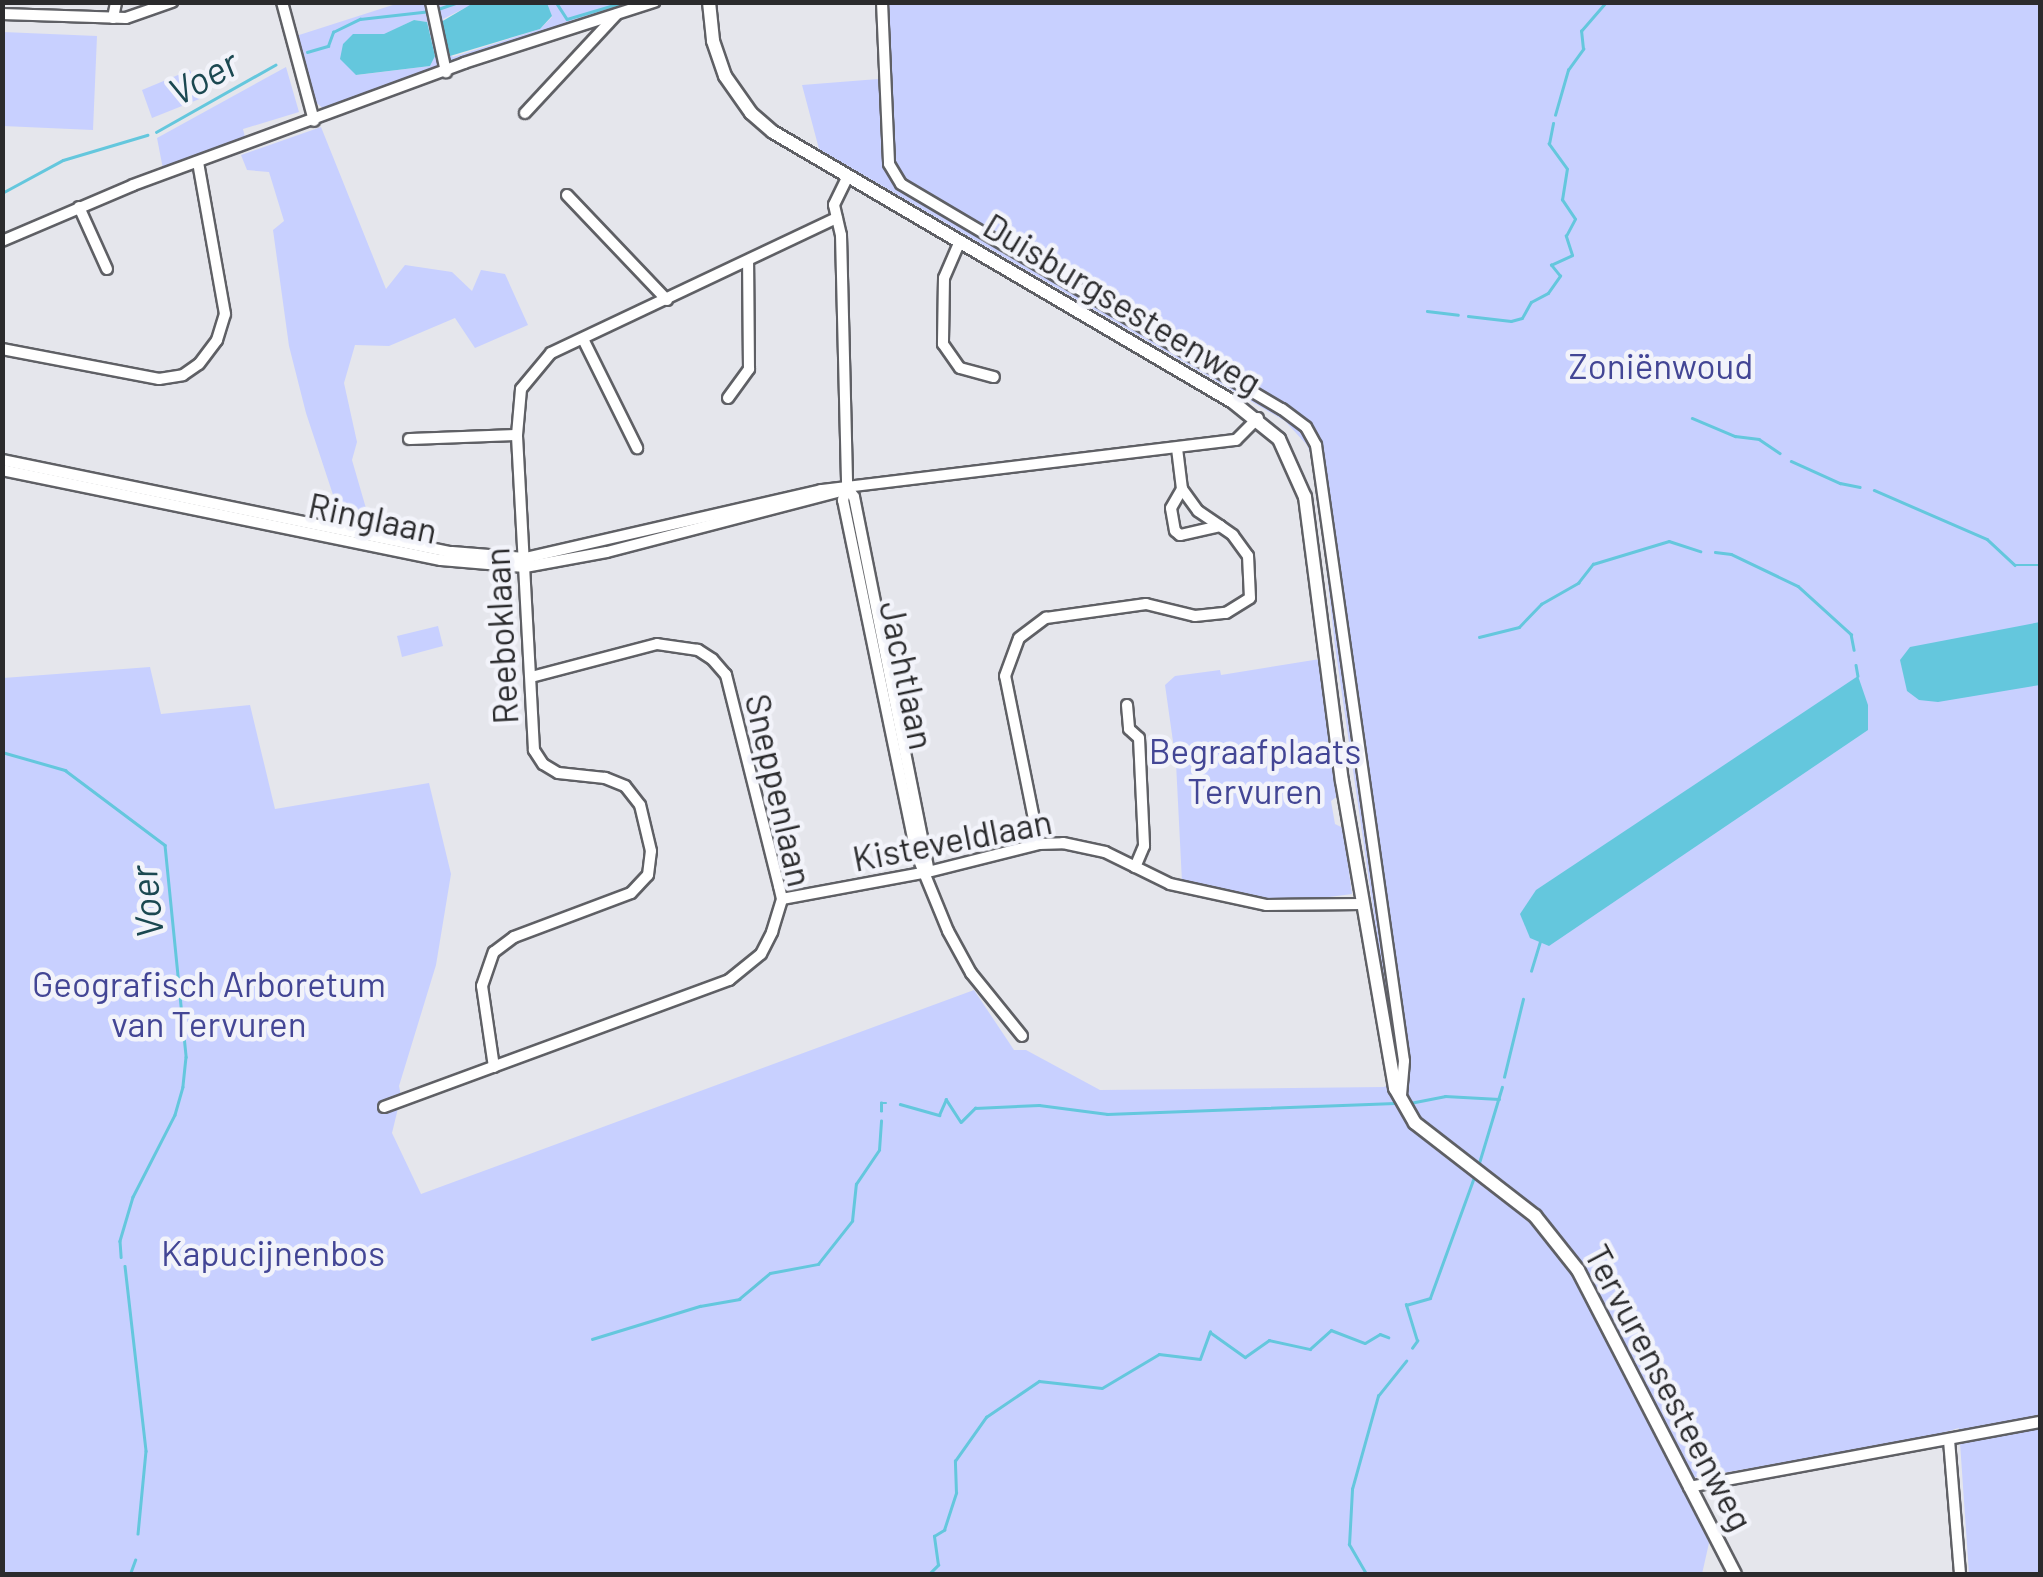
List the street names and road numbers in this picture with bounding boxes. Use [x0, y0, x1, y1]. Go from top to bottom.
street label: Duisburgsesteenweg [977, 204, 1269, 402]
street label: Ringlaan [305, 483, 441, 551]
street label: Reeboklaan [474, 547, 526, 725]
street label: Jachtlaan [872, 597, 944, 753]
street label: Sneppenlaan [737, 690, 823, 890]
street label: Kisteveldlaan [849, 799, 1055, 879]
street label: Tervurensesteenweg [1577, 1237, 1763, 1537]

